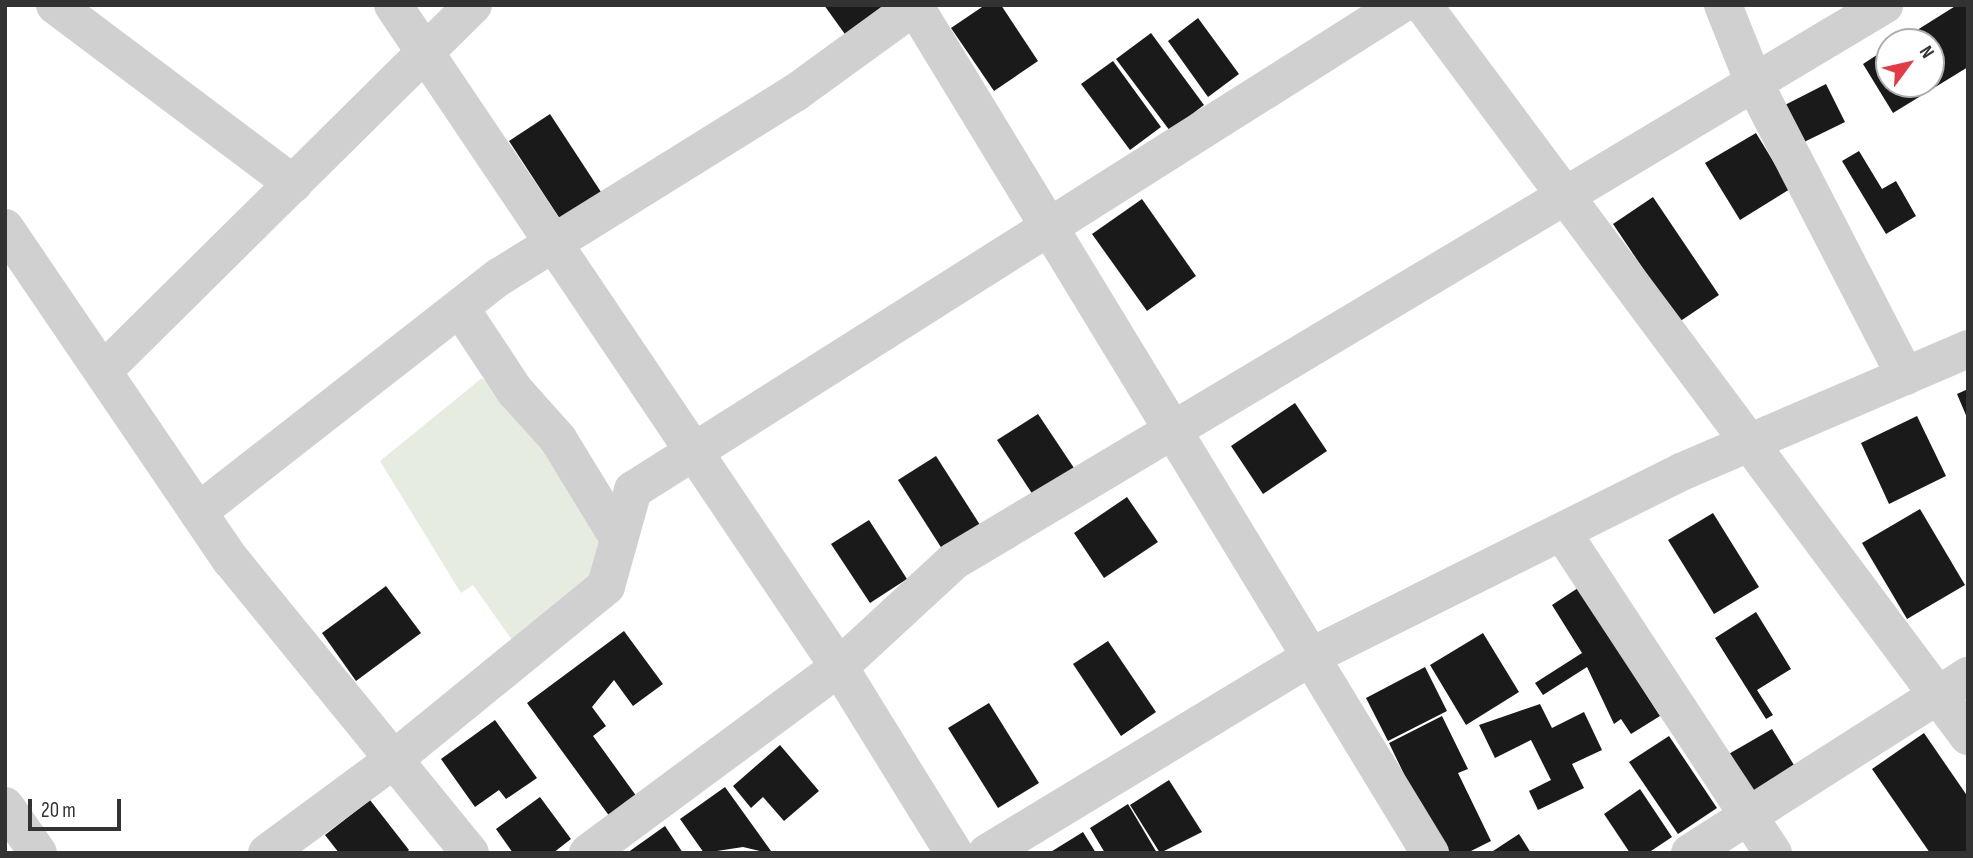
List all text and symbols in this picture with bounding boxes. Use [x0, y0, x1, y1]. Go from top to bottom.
north arrow [1875, 28, 1945, 98]
text: N [1914, 42, 1939, 63]
scale bar [32, 784, 124, 828]
text: 20 m [41, 798, 76, 823]

